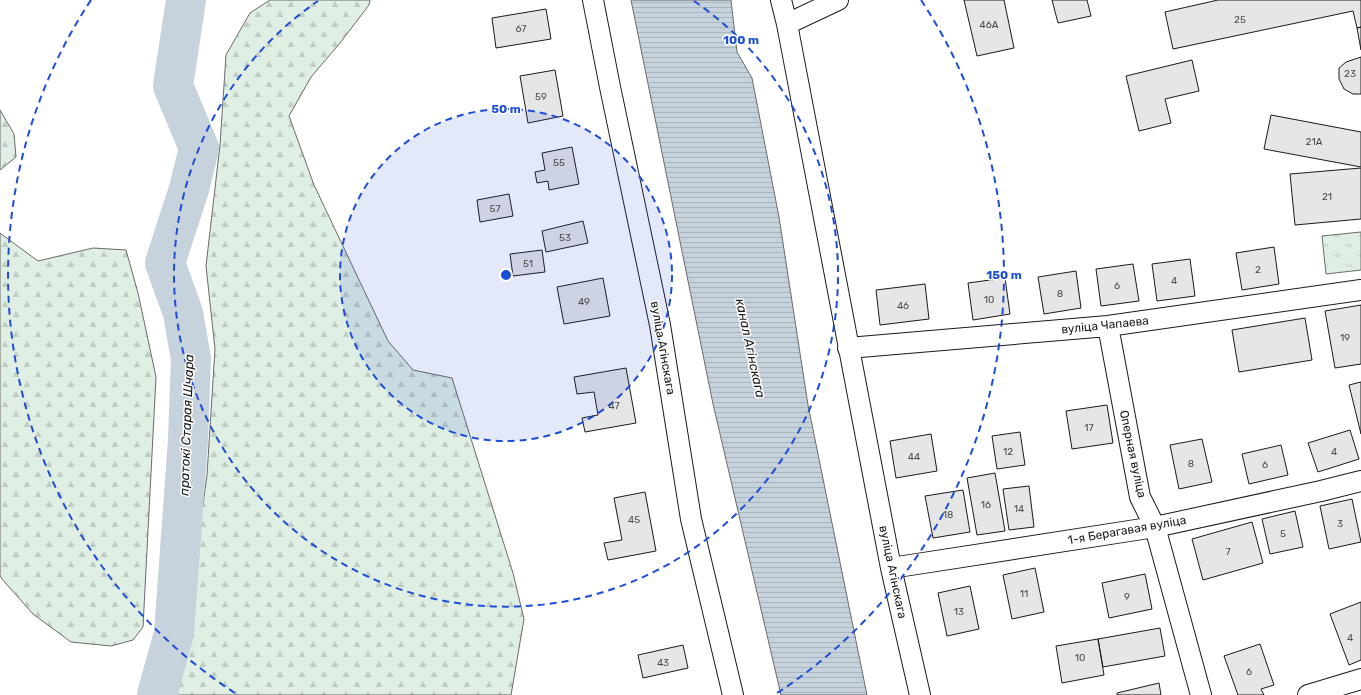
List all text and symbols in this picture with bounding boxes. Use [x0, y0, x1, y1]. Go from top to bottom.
house number: 25 [1234, 14, 1246, 26]
house number: 46А [980, 19, 999, 31]
house number: 67 [516, 23, 526, 35]
text: 100 m [723, 33, 759, 47]
house number: 23 [1344, 68, 1356, 80]
house number: 59 [535, 91, 547, 103]
text: 50 m [491, 102, 521, 116]
house number: 21А [1306, 136, 1323, 148]
house number: 55 [553, 157, 565, 169]
house number: 21 [1322, 191, 1332, 203]
house number: 57 [489, 203, 501, 215]
house number: 53 [559, 232, 571, 244]
house number: 51 [523, 258, 533, 270]
house number: 2 [1255, 264, 1261, 276]
centre of rings [499, 268, 513, 282]
text: 150 m [986, 268, 1022, 282]
house number: 4 [1171, 275, 1177, 287]
house number: 6 [1114, 280, 1120, 292]
house number: 8 [1057, 288, 1063, 300]
house number: 10 [984, 294, 994, 306]
house number: 49 [578, 296, 590, 308]
water label: канал Агінскага [733, 297, 768, 399]
street label: вуліца Агінскага [648, 300, 678, 396]
house number: 46 [897, 300, 909, 312]
street label: вуліца Чапаева [1060, 313, 1150, 337]
house number: 19 [1340, 332, 1350, 344]
water label: пратокі Старая Шчара [177, 354, 196, 496]
house number: 47 [608, 400, 620, 412]
street label: Оперная вуліца [1117, 409, 1149, 499]
house number: 17 [1084, 422, 1094, 434]
house number: 12 [1003, 446, 1013, 458]
house number: 4 [1331, 446, 1337, 458]
house number: 44 [908, 451, 920, 463]
house number: 8 [1188, 458, 1194, 470]
house number: 6 [1262, 459, 1268, 471]
house number: 16 [981, 499, 991, 511]
house number: 14 [1014, 503, 1024, 515]
house number: 18 [943, 509, 953, 521]
street label: 1-я Берагавая вуліца [1067, 513, 1187, 547]
house number: 45 [628, 514, 640, 526]
house number: 3 [1337, 518, 1343, 530]
street label: вуліца Агінскага [876, 524, 910, 620]
house number: 5 [1280, 528, 1286, 540]
house number: 7 [1225, 546, 1231, 558]
house number: 11 [1020, 588, 1028, 600]
house number: 9 [1124, 591, 1130, 603]
house number: 13 [954, 606, 964, 618]
house number: 4 [1347, 632, 1353, 644]
house number: 10 [1075, 652, 1085, 664]
house number: 43 [657, 657, 669, 669]
house number: 6 [1246, 666, 1252, 678]

